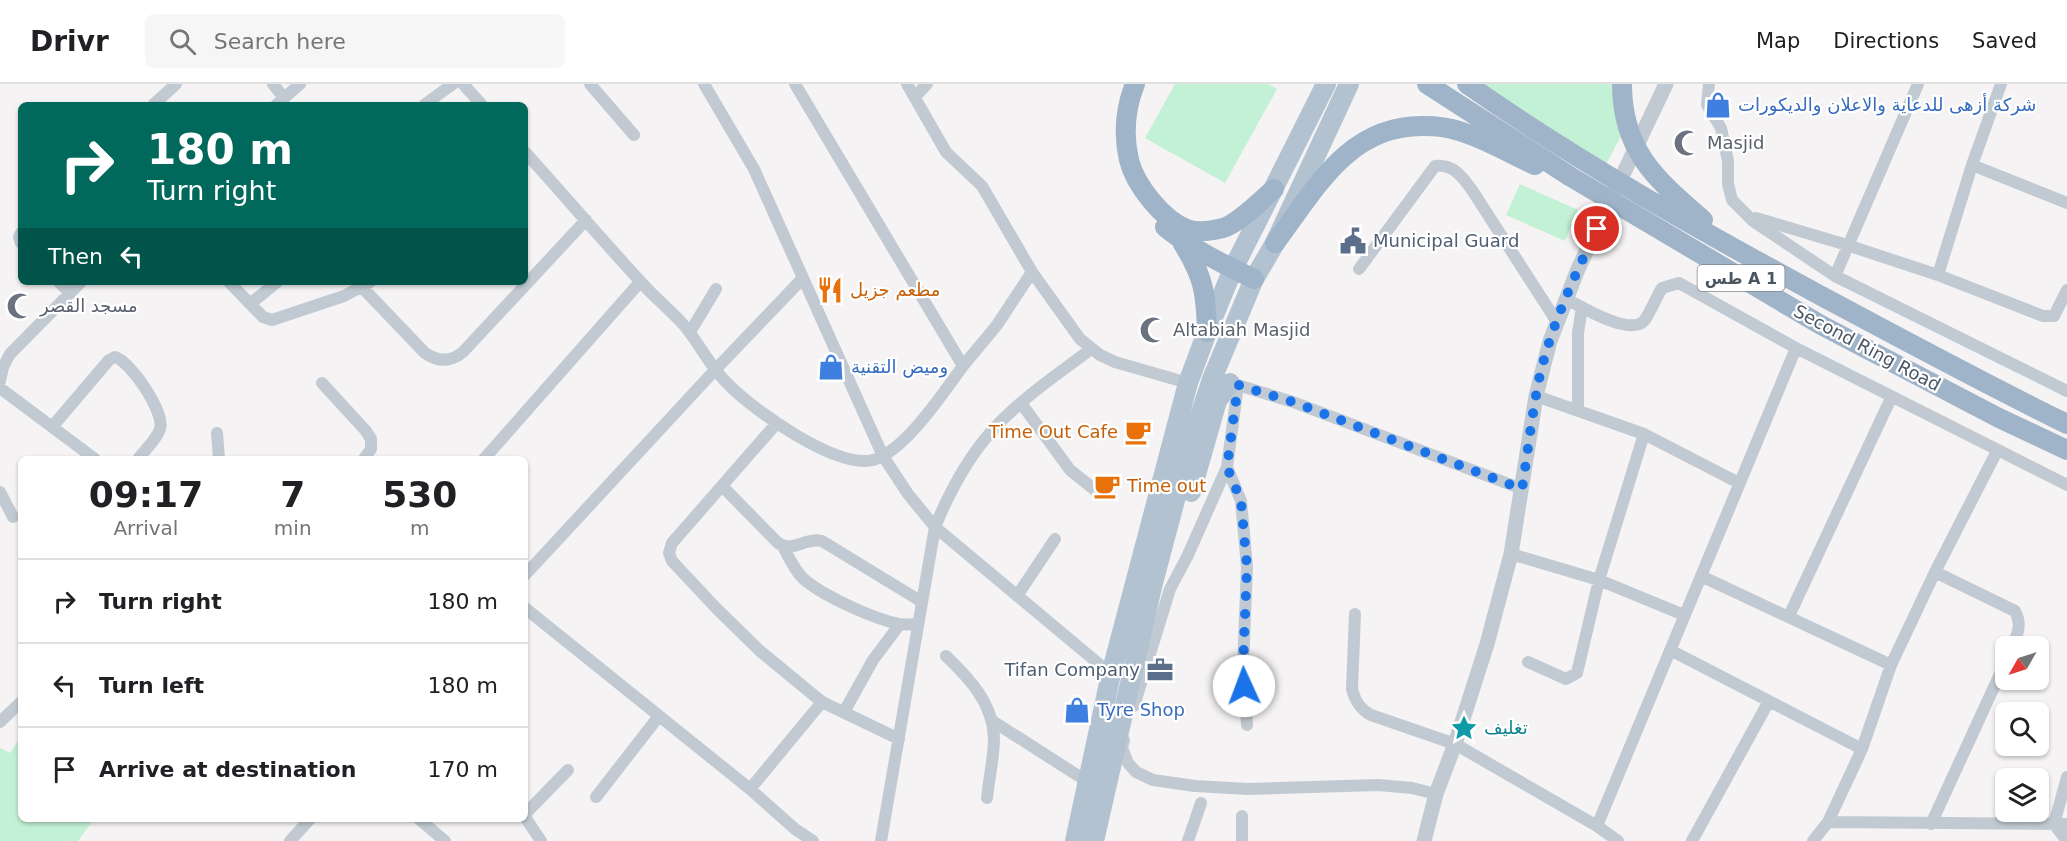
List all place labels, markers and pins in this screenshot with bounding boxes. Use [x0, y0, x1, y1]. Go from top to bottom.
shop icon: شركة أزهى للدعاية والاعلان والديكورات [1703, 90, 1733, 120]
place label: شركة أزهى للدعاية والاعلان والديكورات [1738, 93, 2036, 116]
mosque icon: Masjid [1672, 128, 1702, 158]
place label: Masjid [1707, 132, 1764, 153]
pin [1571, 203, 1622, 254]
public building icon: Municipal Guard [1338, 226, 1368, 256]
place label: Municipal Guard [1373, 230, 1519, 251]
restaurant icon: مطعم جزيل [815, 275, 845, 305]
place label: مطعم جزيل [850, 279, 941, 301]
mosque icon: مسجد القصر [5, 291, 35, 321]
place label: مسجد القصر [39, 295, 138, 317]
mosque icon: Altabiah Masjid [1138, 315, 1168, 345]
place label: Altabiah Masjid [1173, 319, 1310, 340]
shop icon: وميض التقنية [816, 352, 846, 382]
place label: وميض التقنية [851, 356, 948, 378]
cafe icon: Time Out Cafe [1123, 417, 1153, 447]
place label: Time Out Cafe [988, 421, 1118, 442]
cafe icon: Time out [1092, 471, 1122, 501]
place label: Time out [1126, 475, 1206, 496]
office icon: Tifan Company [1145, 655, 1175, 685]
place label: Tifan Company [1003, 659, 1140, 680]
shop icon: Tyre Shop [1062, 695, 1092, 725]
place label: Tyre Shop [1096, 699, 1185, 720]
place icon: تغليف [1449, 713, 1479, 743]
place label: تغليف [1484, 717, 1528, 738]

